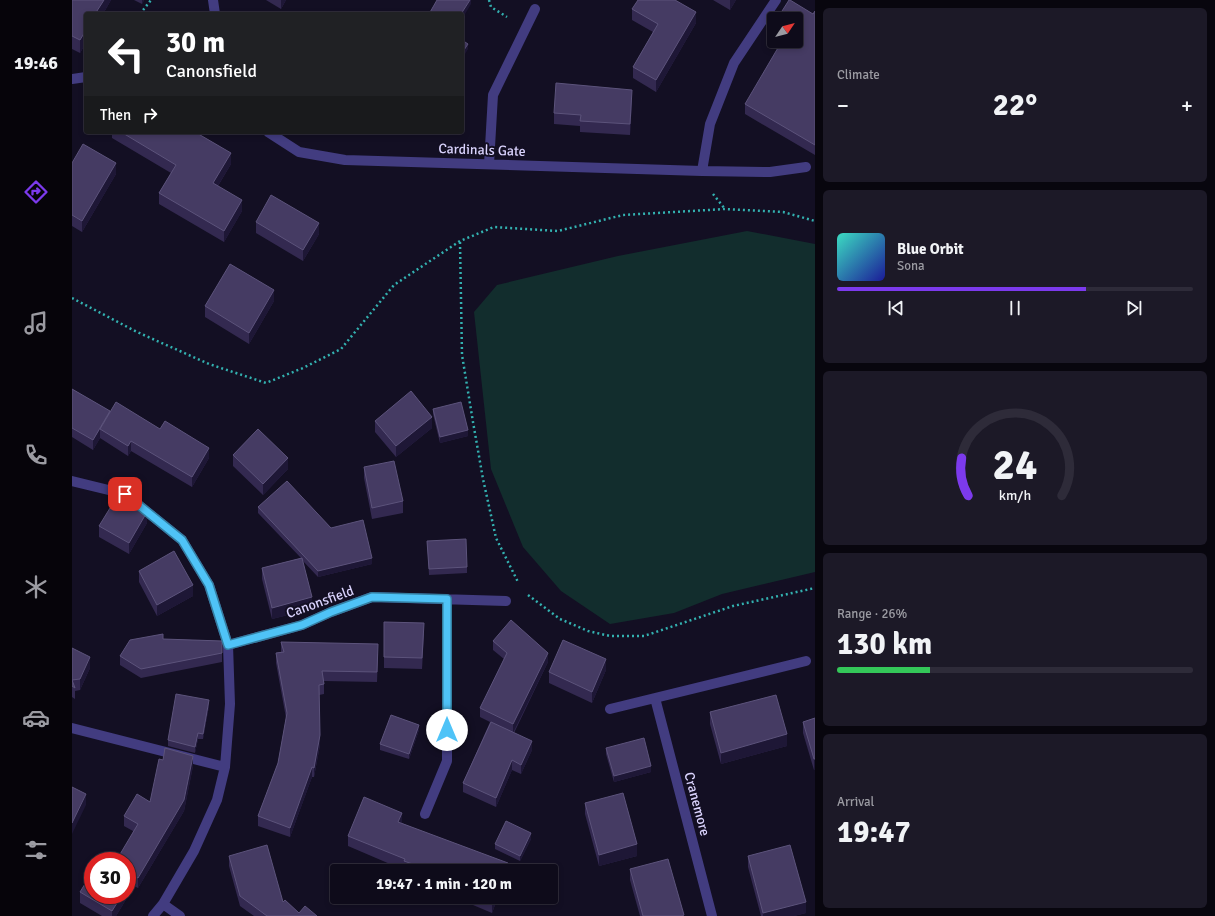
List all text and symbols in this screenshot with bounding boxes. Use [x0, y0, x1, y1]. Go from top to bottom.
north arrow [767, 12, 803, 48]
map controls [767, 12, 803, 48]
text: 30 m [166, 26, 225, 60]
icon: left [100, 28, 152, 80]
text: 19:46 [14, 52, 58, 74]
text: Canonsfield [166, 60, 257, 82]
text: Climate [837, 67, 880, 83]
text: 22° [993, 87, 1037, 124]
text: − [837, 92, 849, 119]
text: + [1181, 92, 1193, 119]
icon: right [139, 104, 161, 126]
text: Then [100, 106, 131, 124]
street label: Cardinals Gate [438, 140, 526, 160]
icon: directions [22, 178, 50, 206]
text: Blue Orbit [897, 240, 964, 258]
text: Sona [897, 258, 925, 274]
icon: previous [885, 297, 907, 319]
icon: pause [1004, 297, 1026, 319]
icon: next [1123, 297, 1145, 319]
icon: music [22, 309, 50, 337]
text: 24 [993, 440, 1037, 491]
icon: phone [22, 441, 50, 469]
pin [108, 477, 142, 511]
icon: arrive [114, 483, 136, 505]
text: km/h [999, 487, 1031, 504]
icon: climate [22, 573, 50, 601]
street label: Canonsfield [284, 582, 356, 622]
text: Range · 26% [837, 606, 907, 622]
text: 130 km [837, 626, 932, 663]
icon: car [22, 704, 50, 732]
position arrow [426, 709, 468, 751]
street label: Cranemore [680, 770, 714, 838]
text: Arrival [837, 794, 874, 810]
text: 19:47 [837, 814, 911, 851]
icon: filters [22, 836, 50, 864]
speed limit sign: 30 [84, 852, 136, 904]
text: 19:47 · 1 min · 120 m [376, 875, 512, 893]

